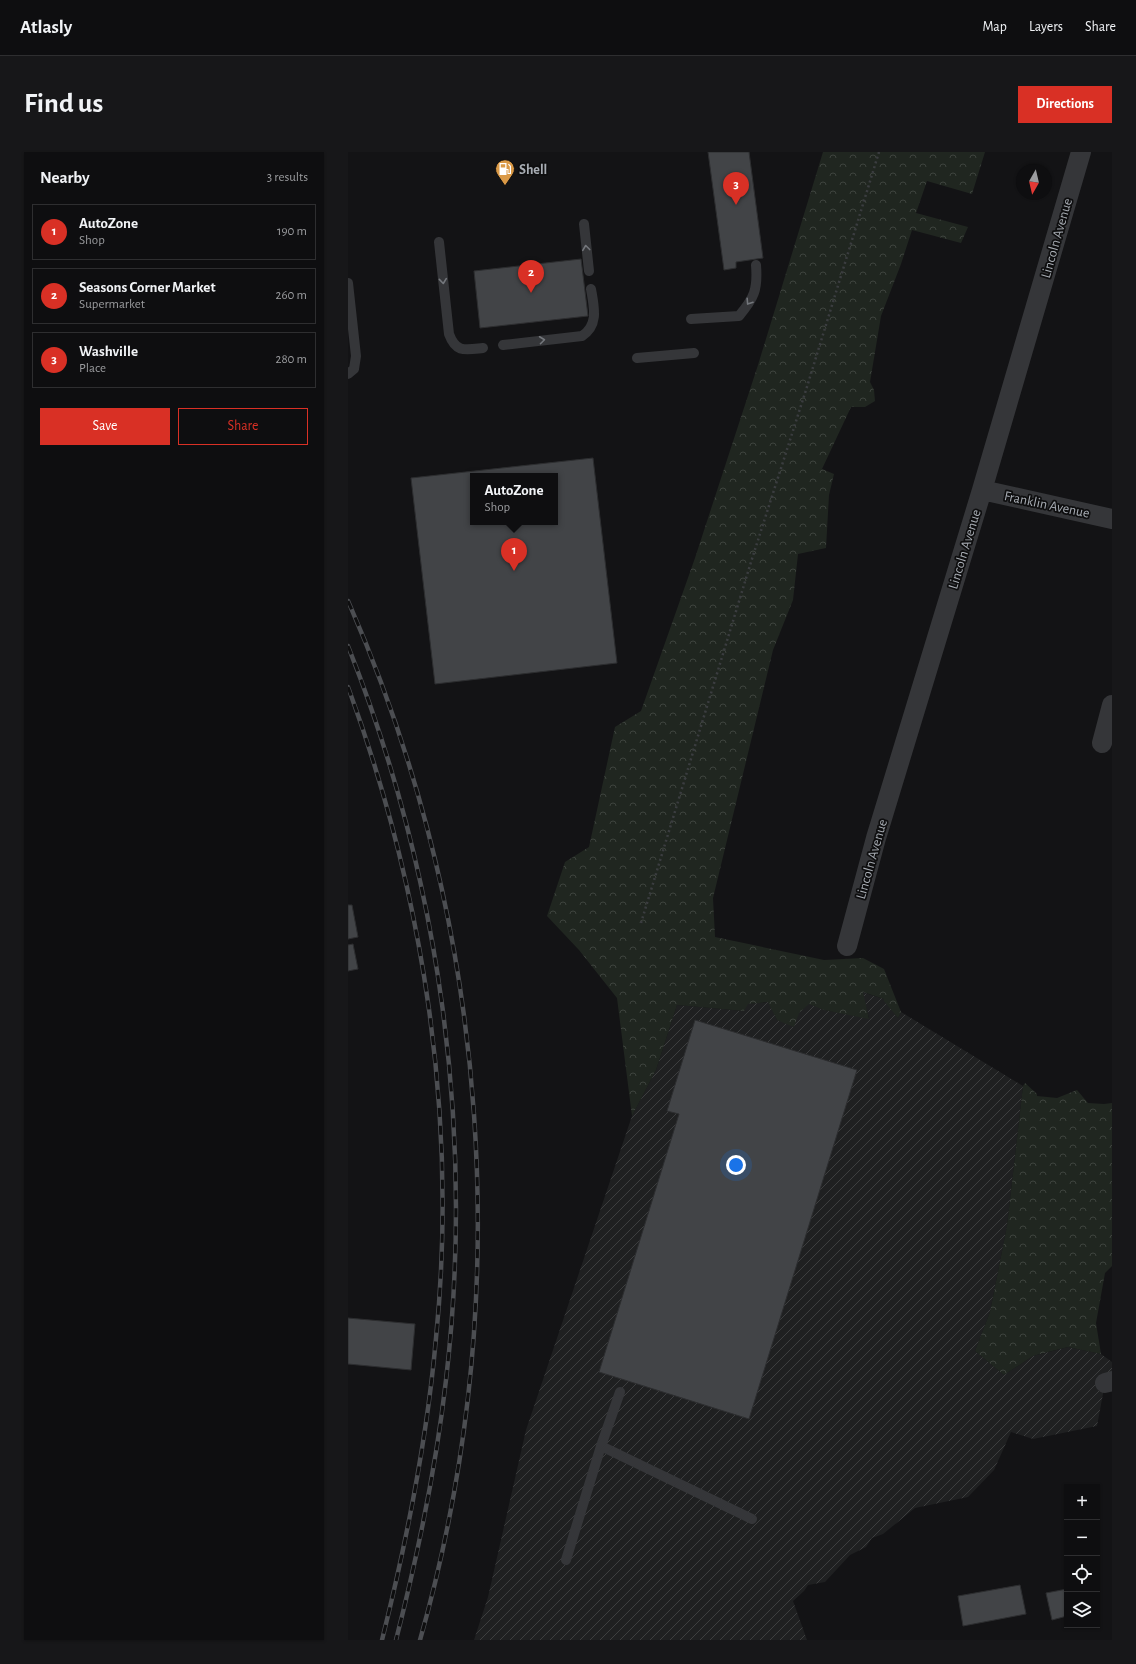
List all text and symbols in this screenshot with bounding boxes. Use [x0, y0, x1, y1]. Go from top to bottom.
text: Atlasly [20, 18, 72, 37]
text: Map [982, 20, 1007, 34]
text: Layers [1029, 20, 1063, 34]
text: Share [1085, 20, 1116, 34]
button: Directions [1018, 86, 1112, 123]
text: Find us [24, 90, 103, 118]
fuel station icon: Shell [494, 158, 516, 186]
place label: Shell [519, 163, 547, 177]
north arrow [1016, 164, 1052, 200]
text: Nearby [40, 169, 90, 186]
text: 3 results [267, 171, 308, 184]
pin: 3 [723, 172, 749, 205]
street label: Lincoln Avenue [1039, 197, 1075, 280]
text: AutoZone [79, 216, 138, 231]
text: 1 [52, 225, 56, 238]
text: 190 m [277, 225, 307, 238]
text: Shop [79, 234, 105, 247]
one-way arrow [582, 244, 591, 251]
pin: 2 [518, 260, 544, 293]
one-way arrow [438, 278, 447, 284]
text: Seasons Corner Market [79, 280, 215, 295]
text: 2 [51, 289, 57, 302]
text: 260 m [276, 289, 307, 302]
text: Supermarket [79, 298, 145, 311]
one-way arrow [747, 298, 754, 305]
one-way arrow [539, 336, 545, 345]
text: Washville [79, 344, 138, 359]
text: 3 [51, 353, 57, 366]
text: 280 m [276, 353, 307, 366]
text: Place [79, 362, 106, 375]
button: Save [40, 408, 170, 445]
button: Share [178, 408, 308, 445]
popup [470, 473, 558, 525]
text: AutoZone [484, 483, 544, 498]
street label: Franklin Avenue [1003, 489, 1091, 521]
text: Shop [484, 501, 510, 514]
street label: Lincoln Avenue [946, 508, 984, 591]
pin: 1 [501, 538, 527, 571]
street label: Lincoln Avenue [854, 818, 890, 901]
your location [726, 1155, 746, 1175]
map controls [1064, 1484, 1100, 1628]
button: + [1064, 1484, 1100, 1520]
button: − [1064, 1520, 1100, 1556]
button: locate [1064, 1556, 1100, 1592]
button: layers [1064, 1592, 1100, 1628]

